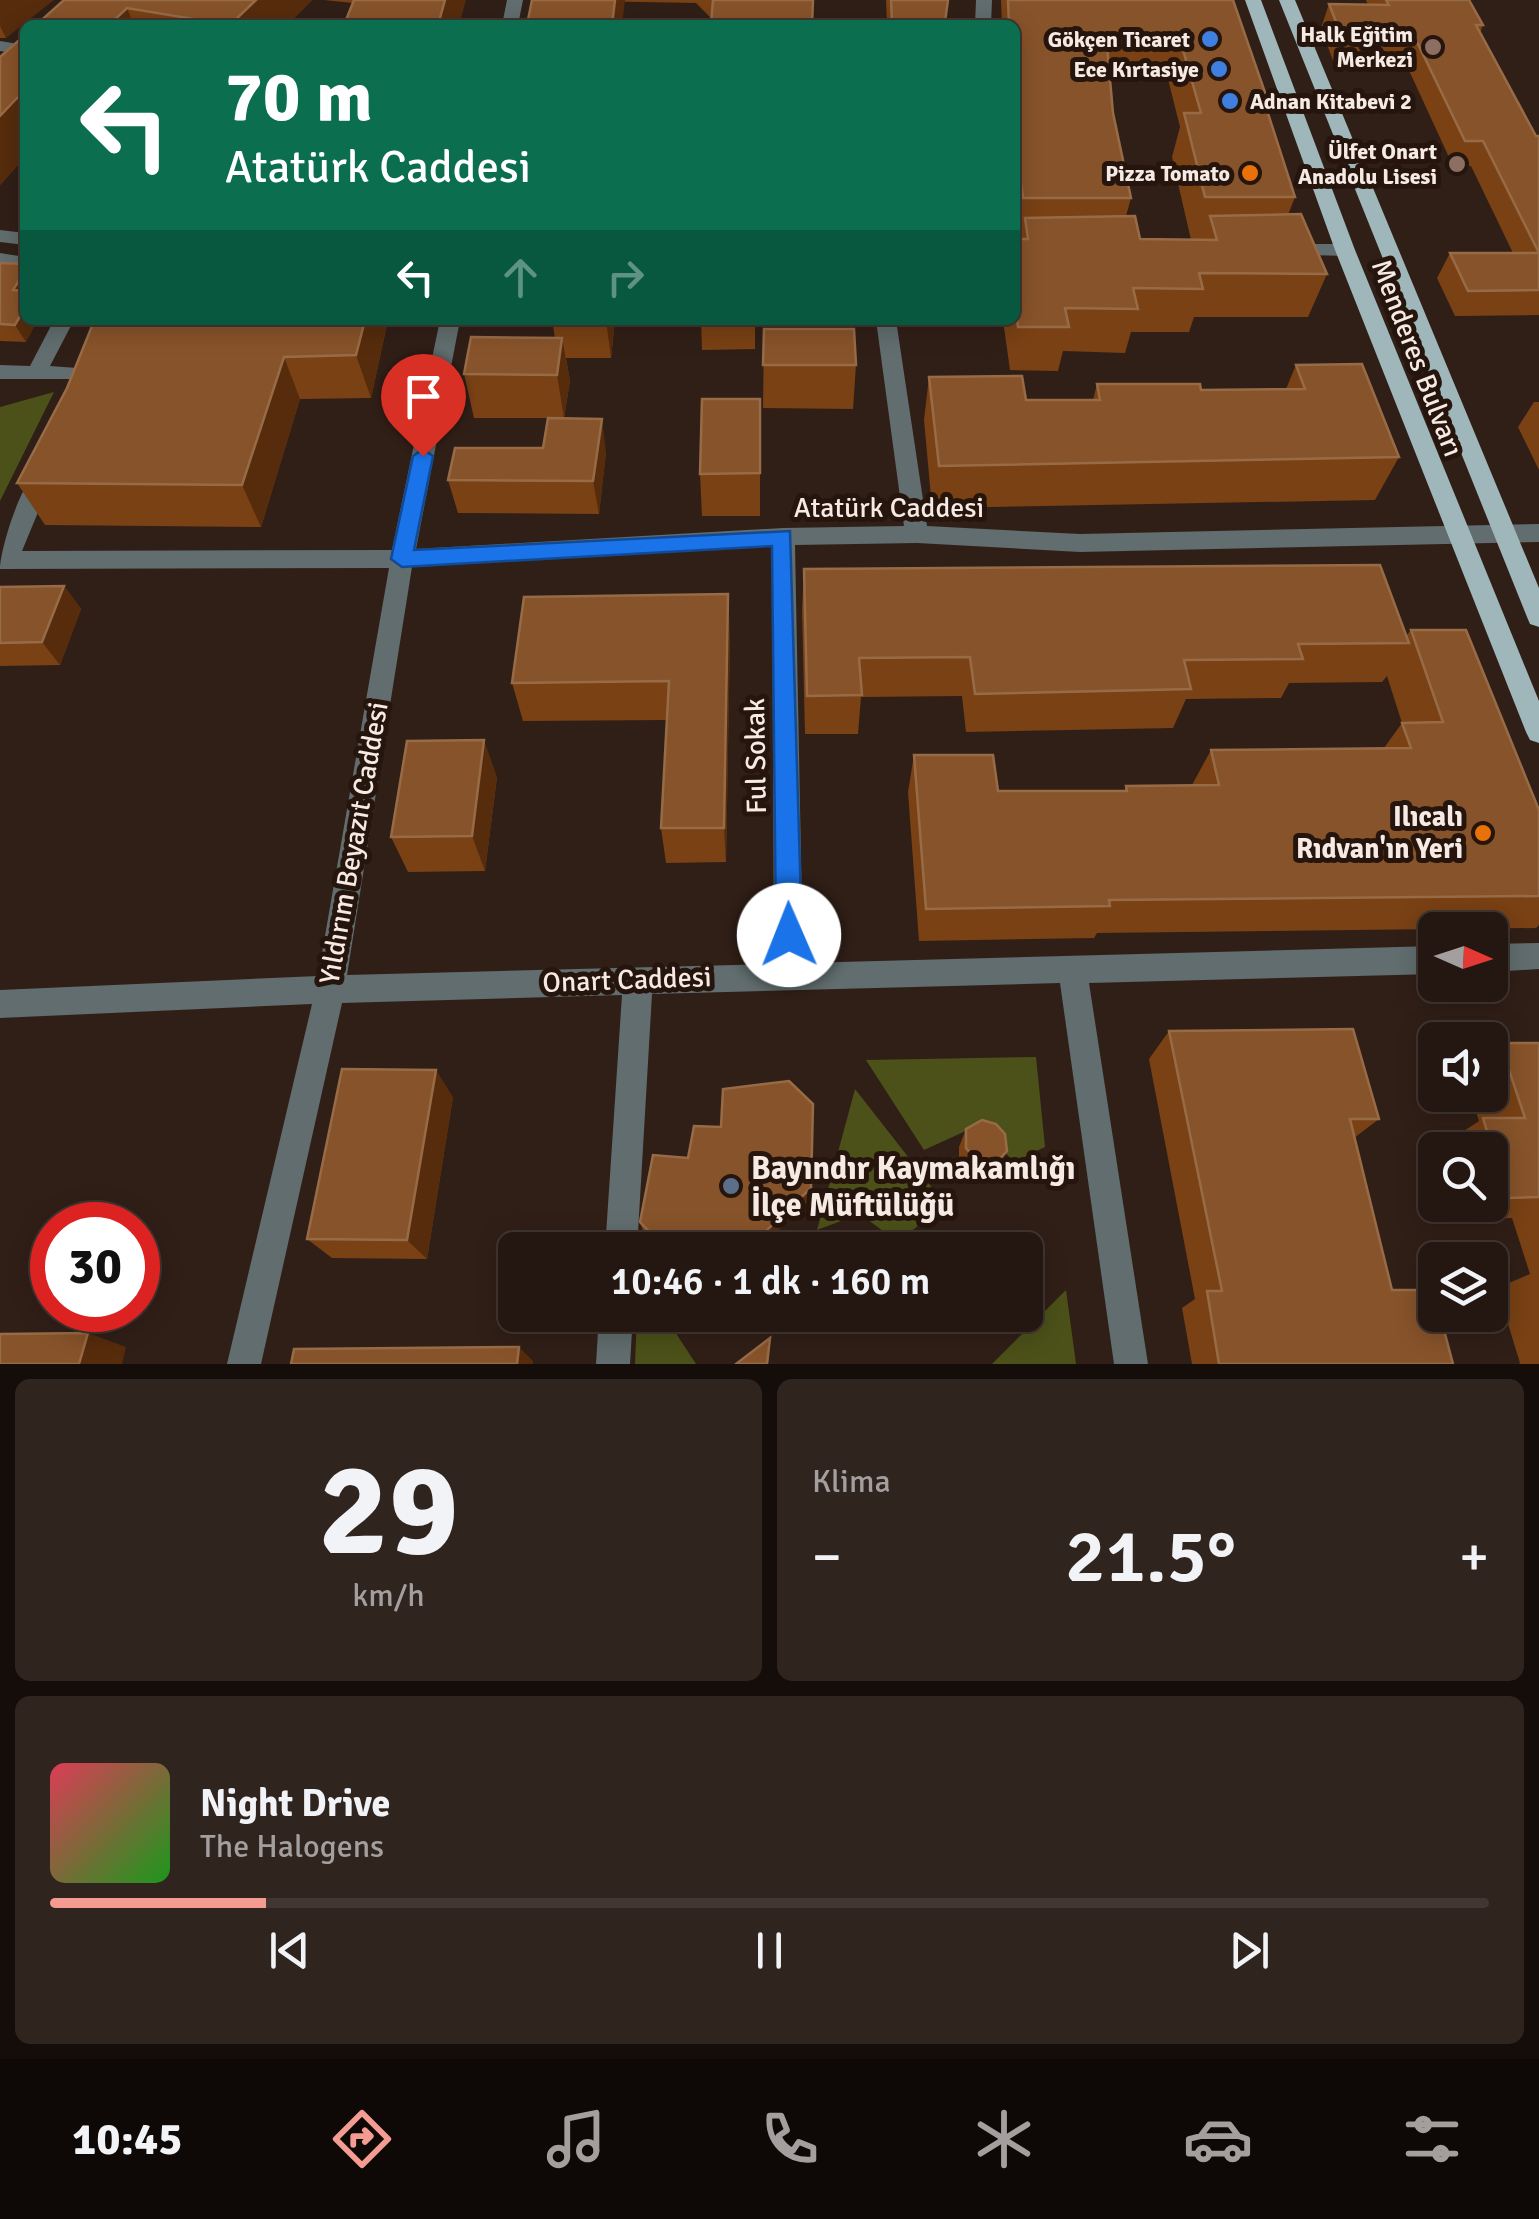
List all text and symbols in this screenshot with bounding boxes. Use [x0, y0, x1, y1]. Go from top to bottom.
place label: Halk Eğitim Merkezi [1300, 21, 1413, 73]
place label: Gökçen Ticaret [1048, 26, 1190, 53]
marker: Gökçen Ticaret [1199, 28, 1221, 50]
marker: Halk Eğitim Merkezi [1422, 36, 1444, 58]
text: 70 m [225, 54, 373, 140]
place label: Ece Kırtasiye [1073, 56, 1199, 83]
marker: Ece Kırtasiye [1208, 58, 1230, 80]
icon: left [60, 60, 190, 190]
place label: Adnan Kitabevi 2 [1250, 88, 1412, 115]
marker: Adnan Kitabevi 2 [1219, 90, 1241, 112]
place label: Ülfet Onart Anadolu Lisesi [1298, 138, 1437, 190]
text: Atatürk Caddesi [225, 140, 531, 195]
marker: Ülfet Onart Anadolu Lisesi [1446, 153, 1468, 175]
place label: Pizza Tomato [1105, 160, 1230, 187]
marker: Pizza Tomato [1239, 162, 1261, 184]
icon: left [388, 250, 443, 305]
icon: ahead [493, 250, 548, 305]
icon: right [598, 250, 653, 305]
street label: Menderes Bulvarı [1364, 255, 1470, 461]
pin [381, 354, 466, 457]
icon: arrive [396, 369, 451, 424]
street label: Atatürk Caddesi [794, 491, 984, 525]
street label: Ful Sokak [738, 698, 774, 814]
street label: Yıldırım Beyazıt Caddesi [312, 699, 396, 987]
place label: Ilıcalı Rıdvan'ın Yeri [1296, 800, 1463, 866]
marker: Ilıcalı Rıdvan'ın Yeri [1472, 822, 1494, 844]
position arrow [737, 883, 841, 987]
north arrow [1418, 912, 1508, 1002]
map controls [1418, 912, 1508, 1332]
street label: Onart Caddesi [542, 960, 712, 1000]
button: sound [1418, 1022, 1508, 1112]
button: search [1418, 1132, 1508, 1222]
place label: Bayındır Kaymakamlığı İlçe Müftülüğü [751, 1149, 1075, 1225]
marker: Bayındır Kaymakamlığı İlçe Müftülüğü [720, 1175, 742, 1197]
speed limit sign: 30 [30, 1202, 160, 1332]
button: layers [1418, 1242, 1508, 1332]
text: 10:46 · 1 dk · 160 m [611, 1258, 930, 1305]
text: 29 [318, 1431, 459, 1591]
text: Klima [812, 1462, 891, 1501]
text: 21.5° [1065, 1510, 1236, 1603]
text: − [812, 1523, 842, 1591]
text: + [1459, 1523, 1489, 1591]
text: km/h [352, 1576, 425, 1615]
text: Night Drive [200, 1780, 390, 1827]
text: The Halogens [200, 1827, 384, 1866]
icon: previous [262, 1923, 317, 1978]
icon: pause [742, 1923, 797, 1978]
icon: next [1222, 1923, 1277, 1978]
icon: directions [327, 2104, 397, 2174]
icon: music [541, 2104, 611, 2174]
icon: phone [755, 2104, 825, 2174]
icon: climate [969, 2104, 1039, 2174]
icon: car [1183, 2104, 1253, 2174]
icon: filters [1397, 2104, 1467, 2174]
text: 10:45 [72, 2112, 182, 2167]

